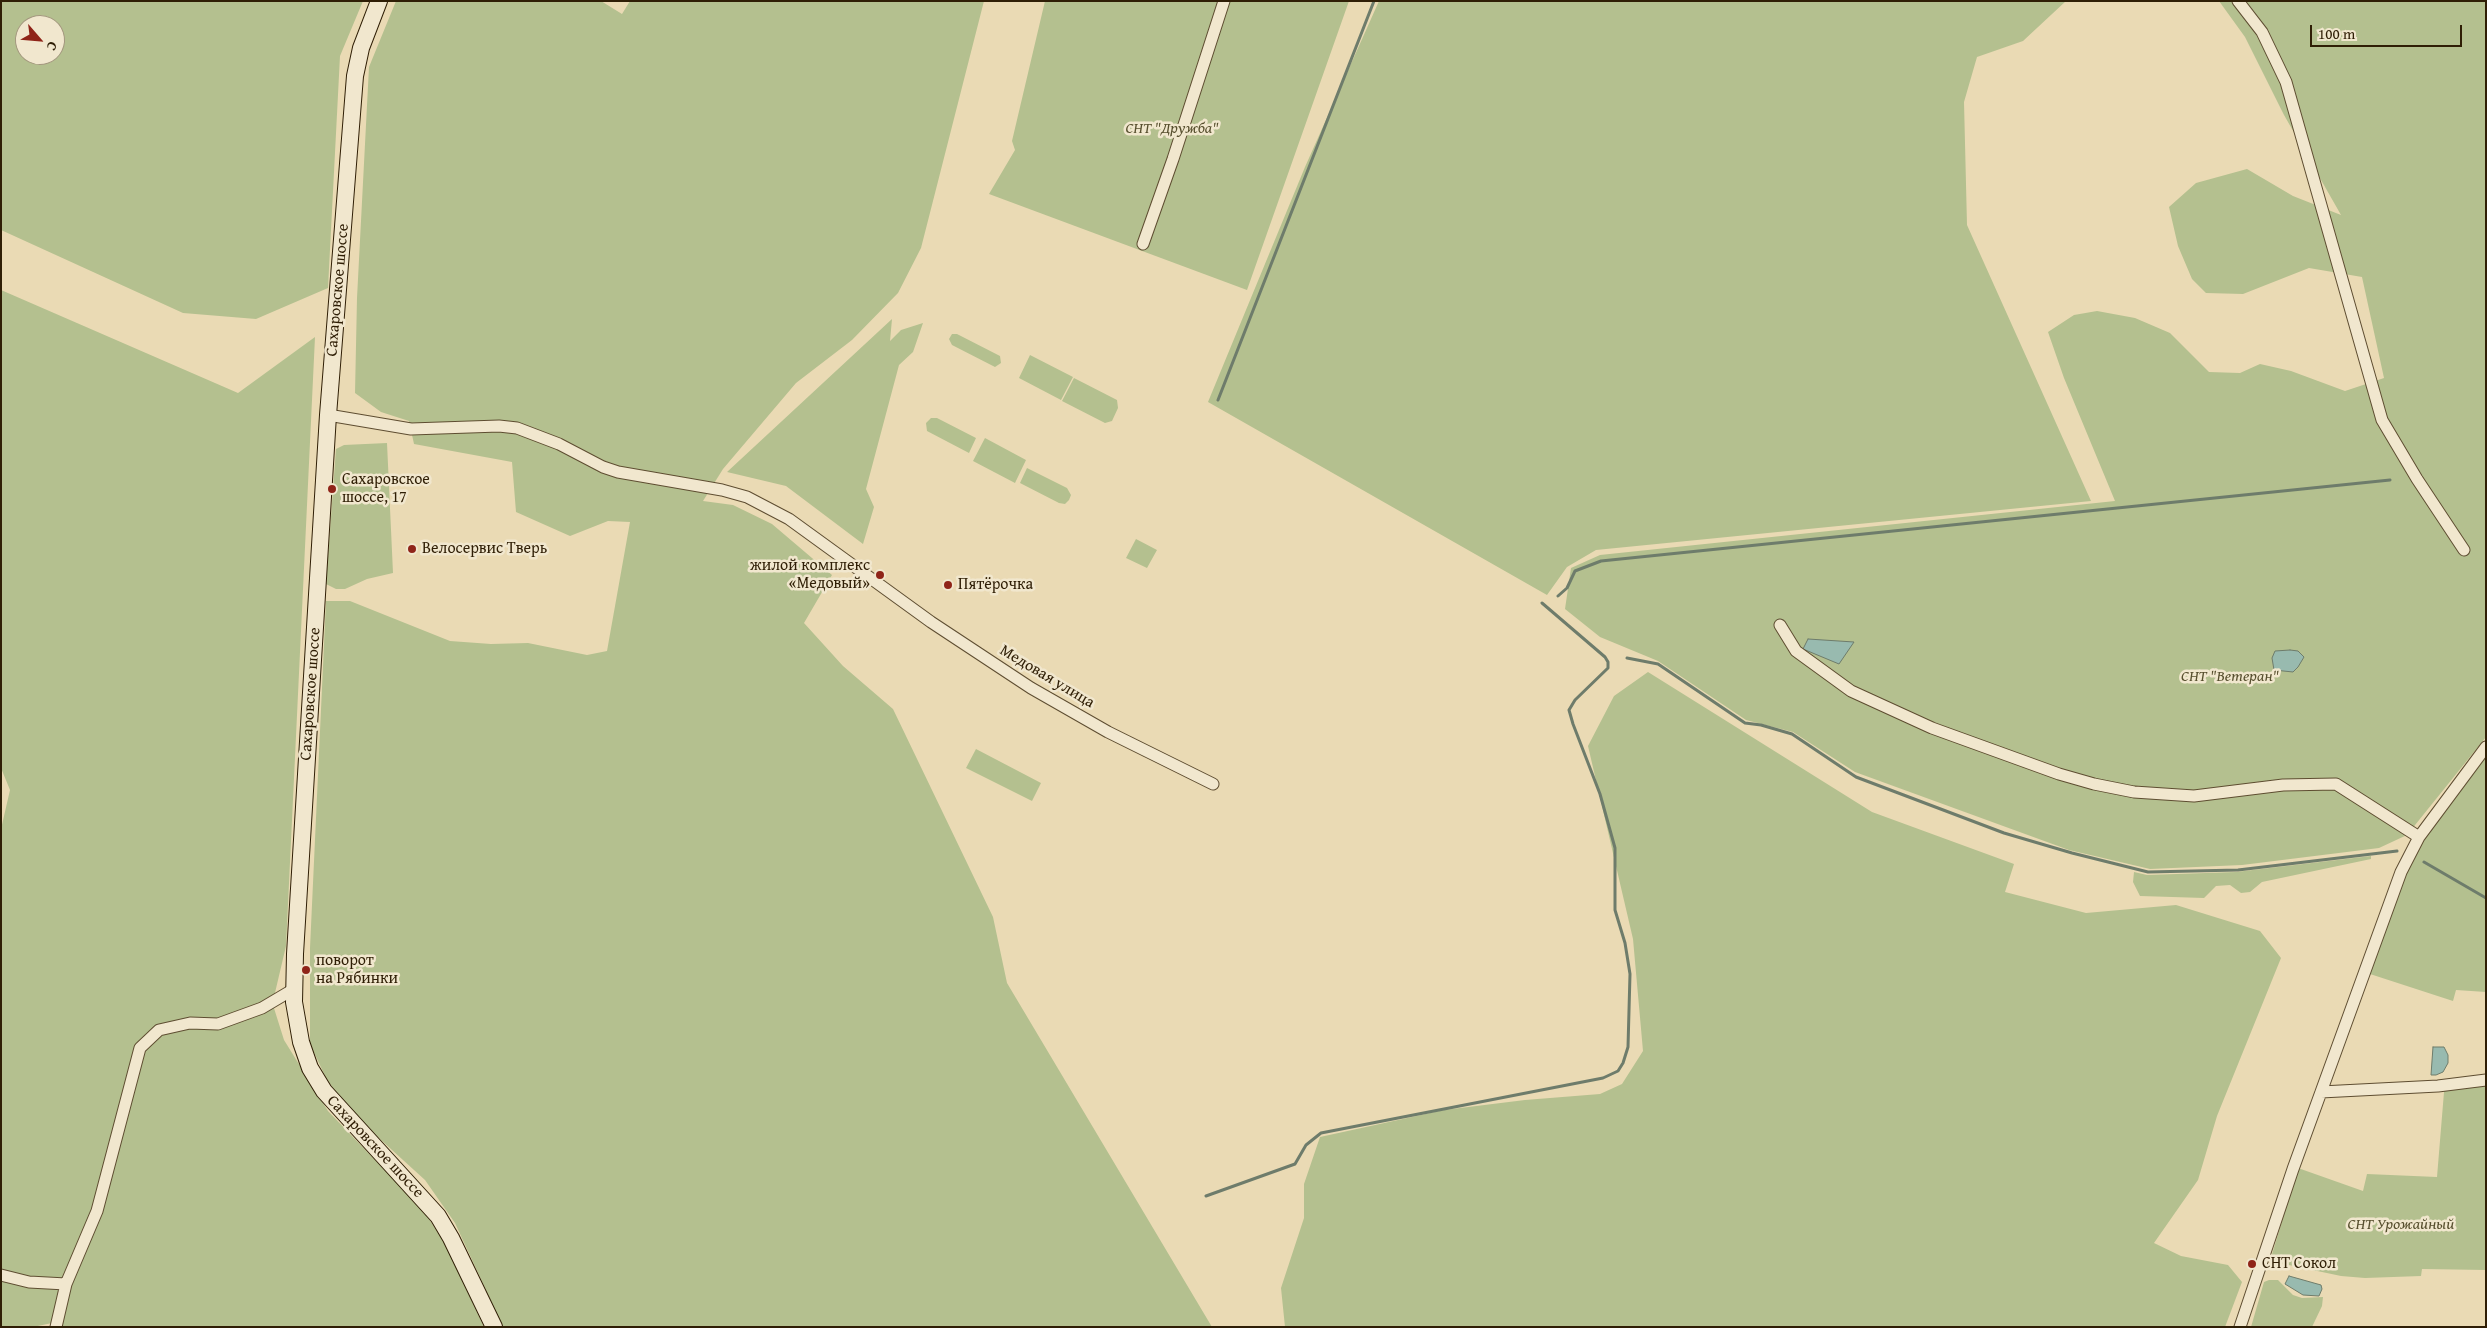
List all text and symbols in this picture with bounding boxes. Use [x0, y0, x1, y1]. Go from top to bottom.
north arrow [15, 15, 65, 65]
scale bar [2312, 15, 2464, 47]
text: 100 m [2318, 23, 2355, 44]
text: С [42, 38, 63, 54]
park label: СНТ "Дружба" [1125, 119, 1219, 139]
street label: Сахаровское шоссе [323, 223, 353, 357]
place label: Сахаровское шоссе, 17 [342, 470, 430, 508]
marker: Сахаровское шоссе, 17 [326, 483, 338, 495]
place label: Велосервис Тверь [422, 539, 547, 559]
marker: Велосервис Тверь [406, 543, 418, 555]
place label: жилой комплекс «Медовый» [750, 556, 870, 594]
marker: жилой комплекс «Медовый» [874, 569, 886, 581]
place label: Пятёрочка [958, 575, 1033, 595]
marker: Пятёрочка [942, 579, 954, 591]
street label: Сахаровское шоссе [297, 627, 325, 761]
street label: Медовая улица [996, 641, 1098, 713]
park label: СНТ "Ветеран" [2181, 667, 2279, 687]
place label: поворот на Рябинки [316, 951, 398, 989]
marker: поворот на Рябинки [300, 964, 312, 976]
street label: Сахаровское шоссе [323, 1092, 427, 1202]
park label: СНТ Урожайный [2348, 1215, 2454, 1235]
place label: СНТ Сокол [2262, 1254, 2336, 1274]
marker: СНТ Сокол [2246, 1258, 2258, 1270]

